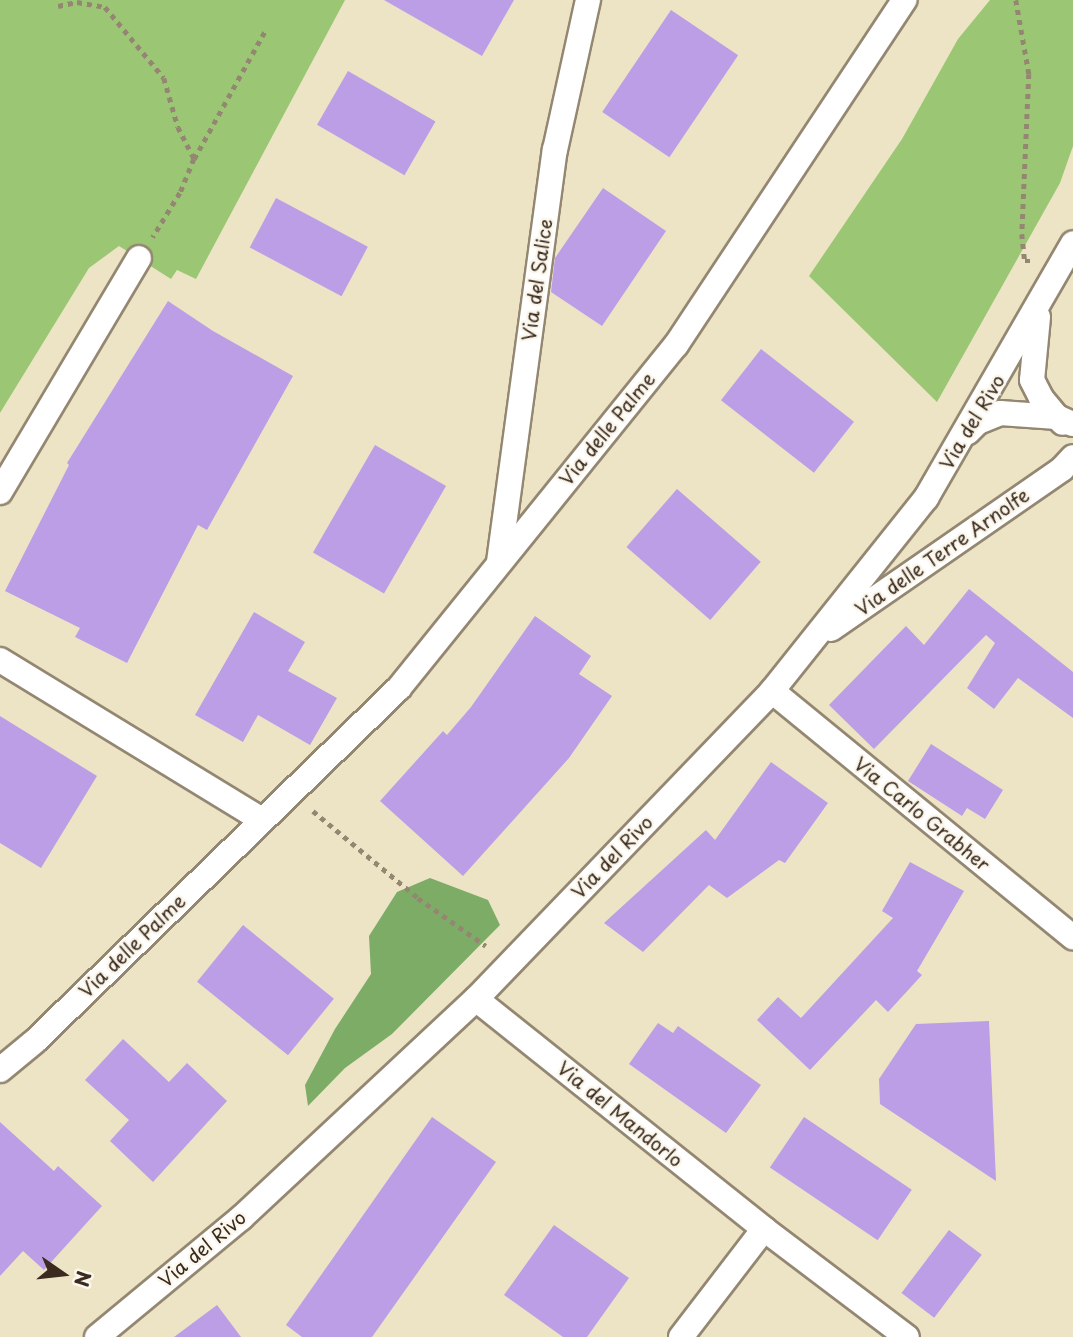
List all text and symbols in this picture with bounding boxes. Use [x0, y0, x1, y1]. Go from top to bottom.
street label: Via del Salice [517, 217, 557, 343]
street label: Via delle Palme [554, 368, 660, 490]
street label: Via del Rivo [935, 370, 1009, 474]
street label: Via delle Terre Arnolfe [852, 484, 1032, 620]
street label: Via Carlo Grabher [849, 752, 995, 876]
street label: Via del Rivo [567, 811, 657, 903]
street label: Via delle Palme [74, 890, 190, 1002]
street label: Via del Mandorlo [553, 1056, 687, 1172]
street label: Via del Rivo [154, 1206, 250, 1292]
north arrow [28, 1239, 98, 1309]
text: N [68, 1268, 99, 1290]

